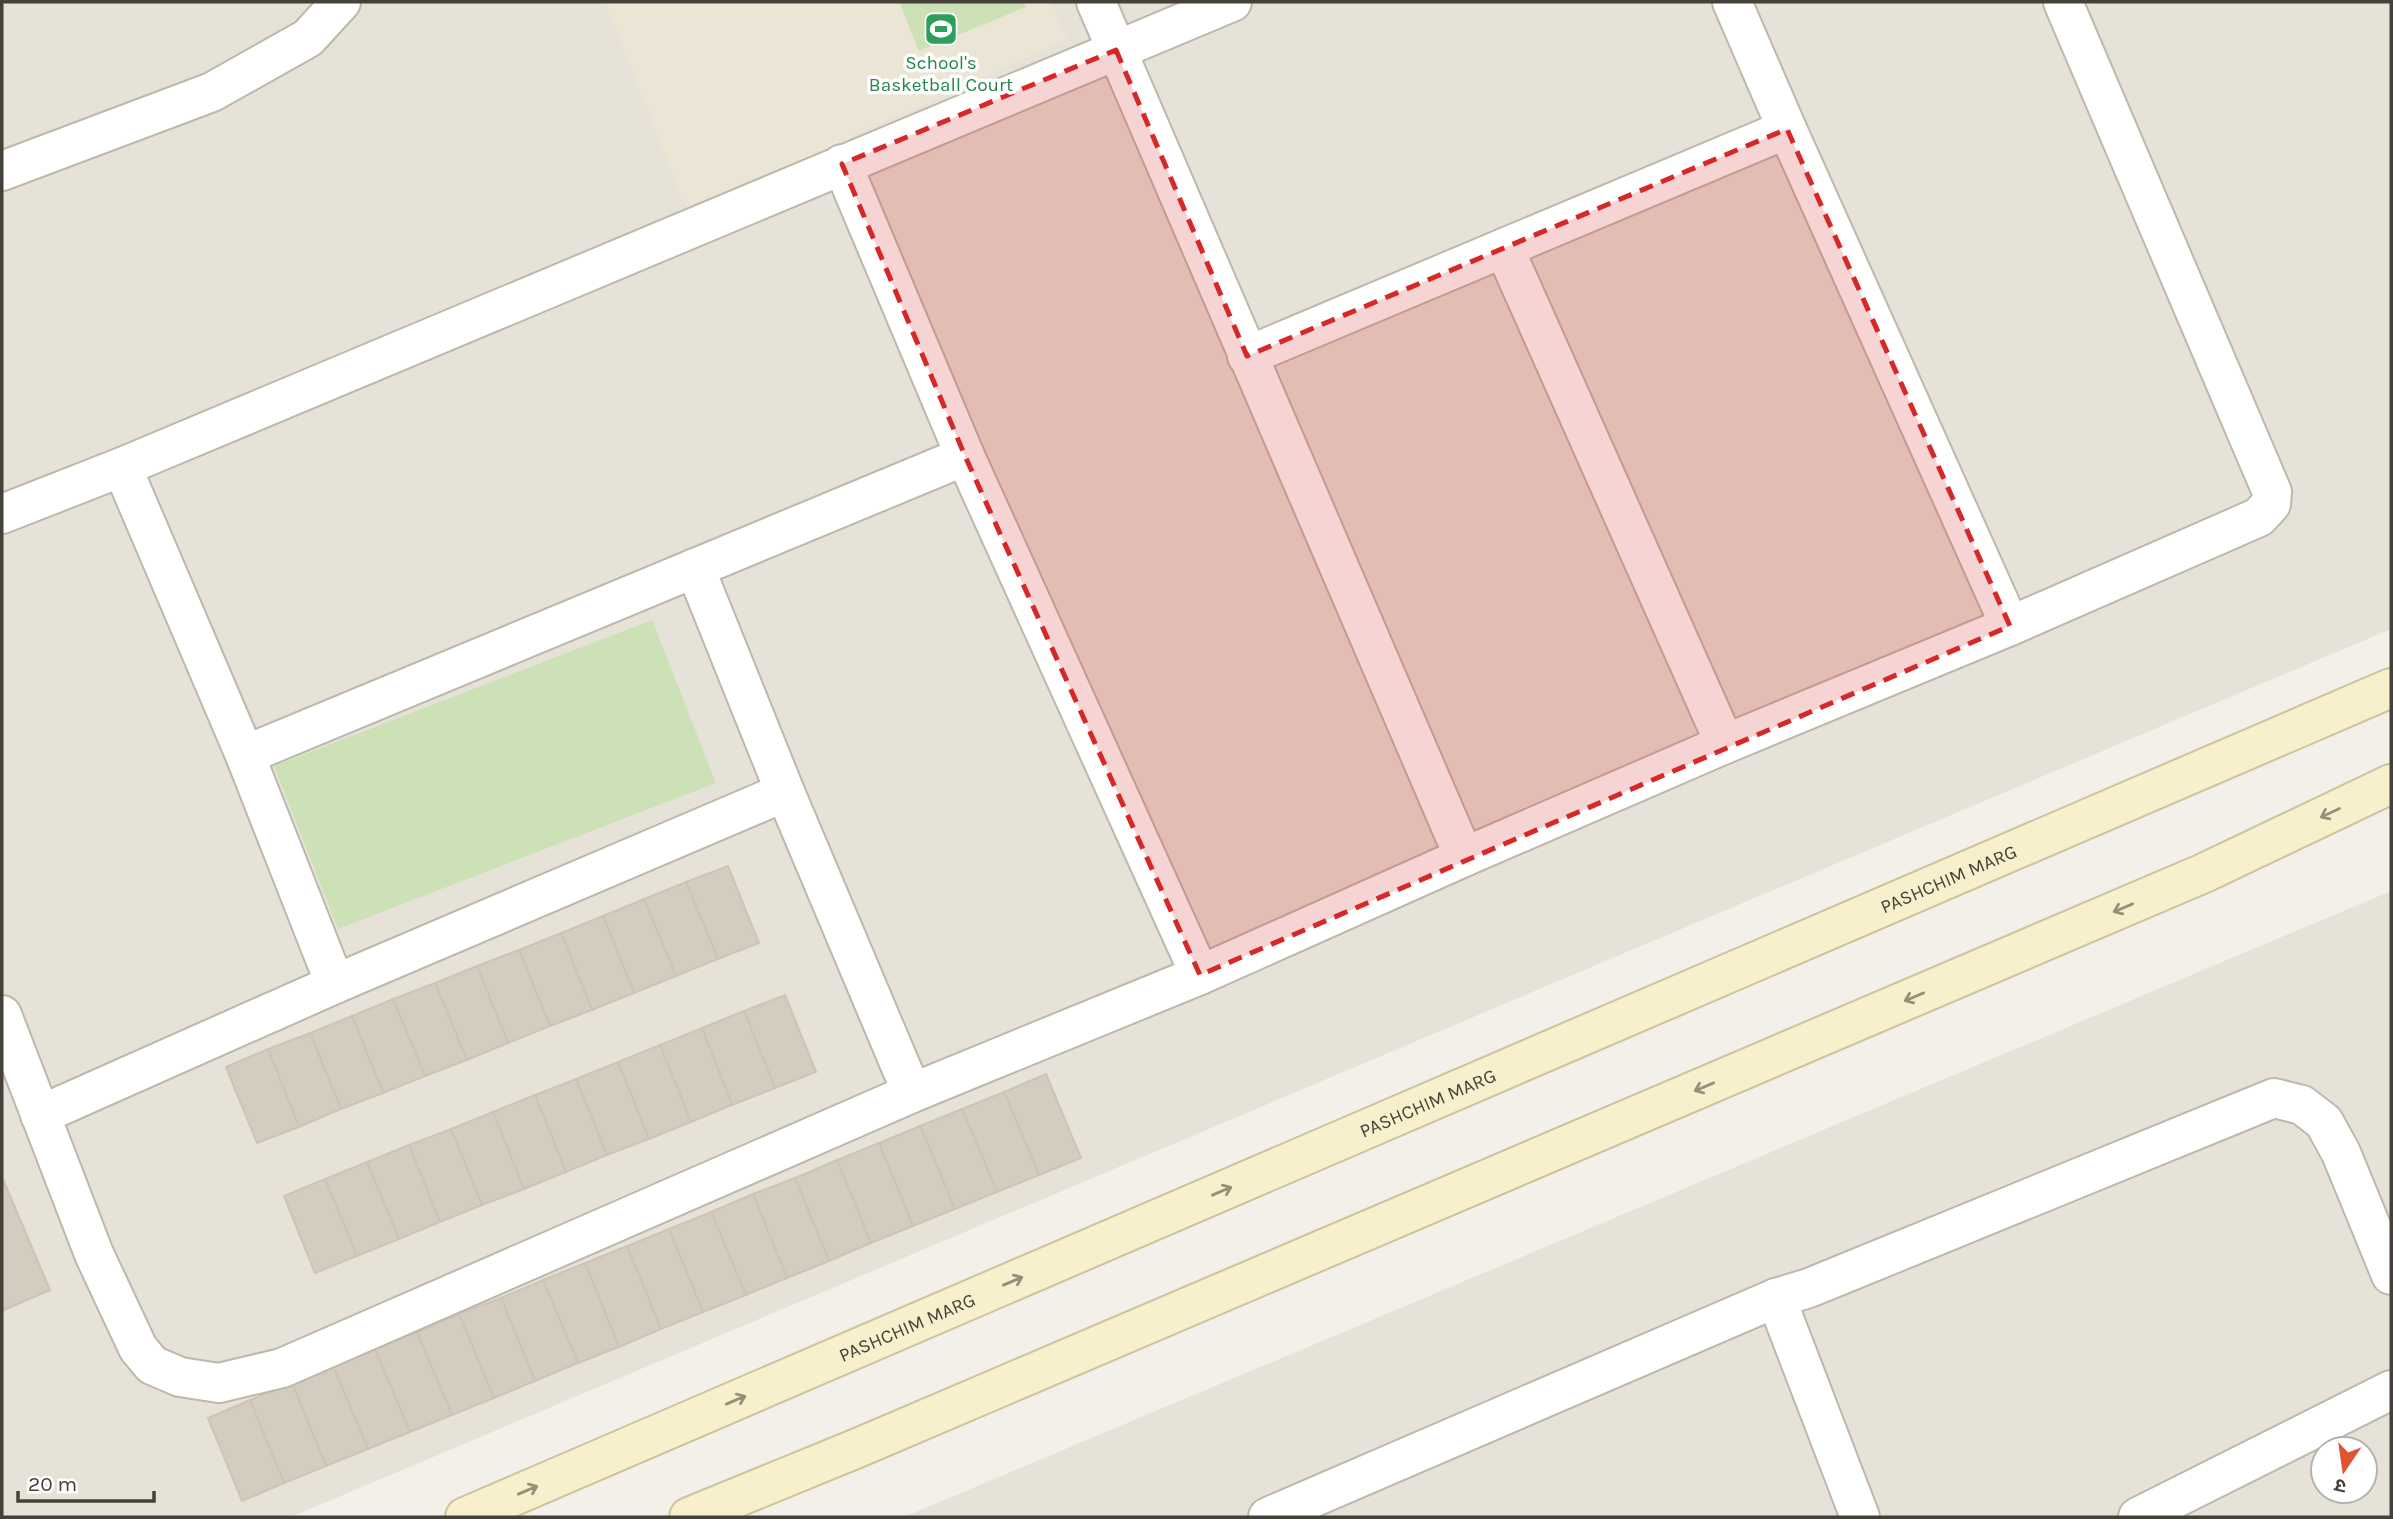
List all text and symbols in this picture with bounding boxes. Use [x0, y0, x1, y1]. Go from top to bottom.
sports icon: School's Basketball Court [922, 10, 960, 48]
place label: School's Basketball Court [869, 52, 1013, 96]
one-way arrow [2320, 807, 2341, 821]
street label: PASHCHIM MARG [1877, 840, 2020, 918]
one-way arrow [2112, 902, 2134, 915]
one-way arrow [1903, 991, 1925, 1004]
street label: PASHCHIM MARG [1357, 1065, 1499, 1143]
one-way arrow [1694, 1081, 1716, 1094]
one-way arrow [1211, 1184, 1232, 1197]
one-way arrow [1002, 1274, 1023, 1287]
street label: PASHCHIM MARG [836, 1289, 979, 1367]
one-way arrow [725, 1393, 747, 1406]
north arrow [2309, 1435, 2379, 1505]
scale bar [18, 1460, 154, 1504]
text: 20 m [28, 1472, 77, 1496]
text: उ [2332, 1473, 2348, 1498]
one-way arrow [516, 1483, 538, 1496]

